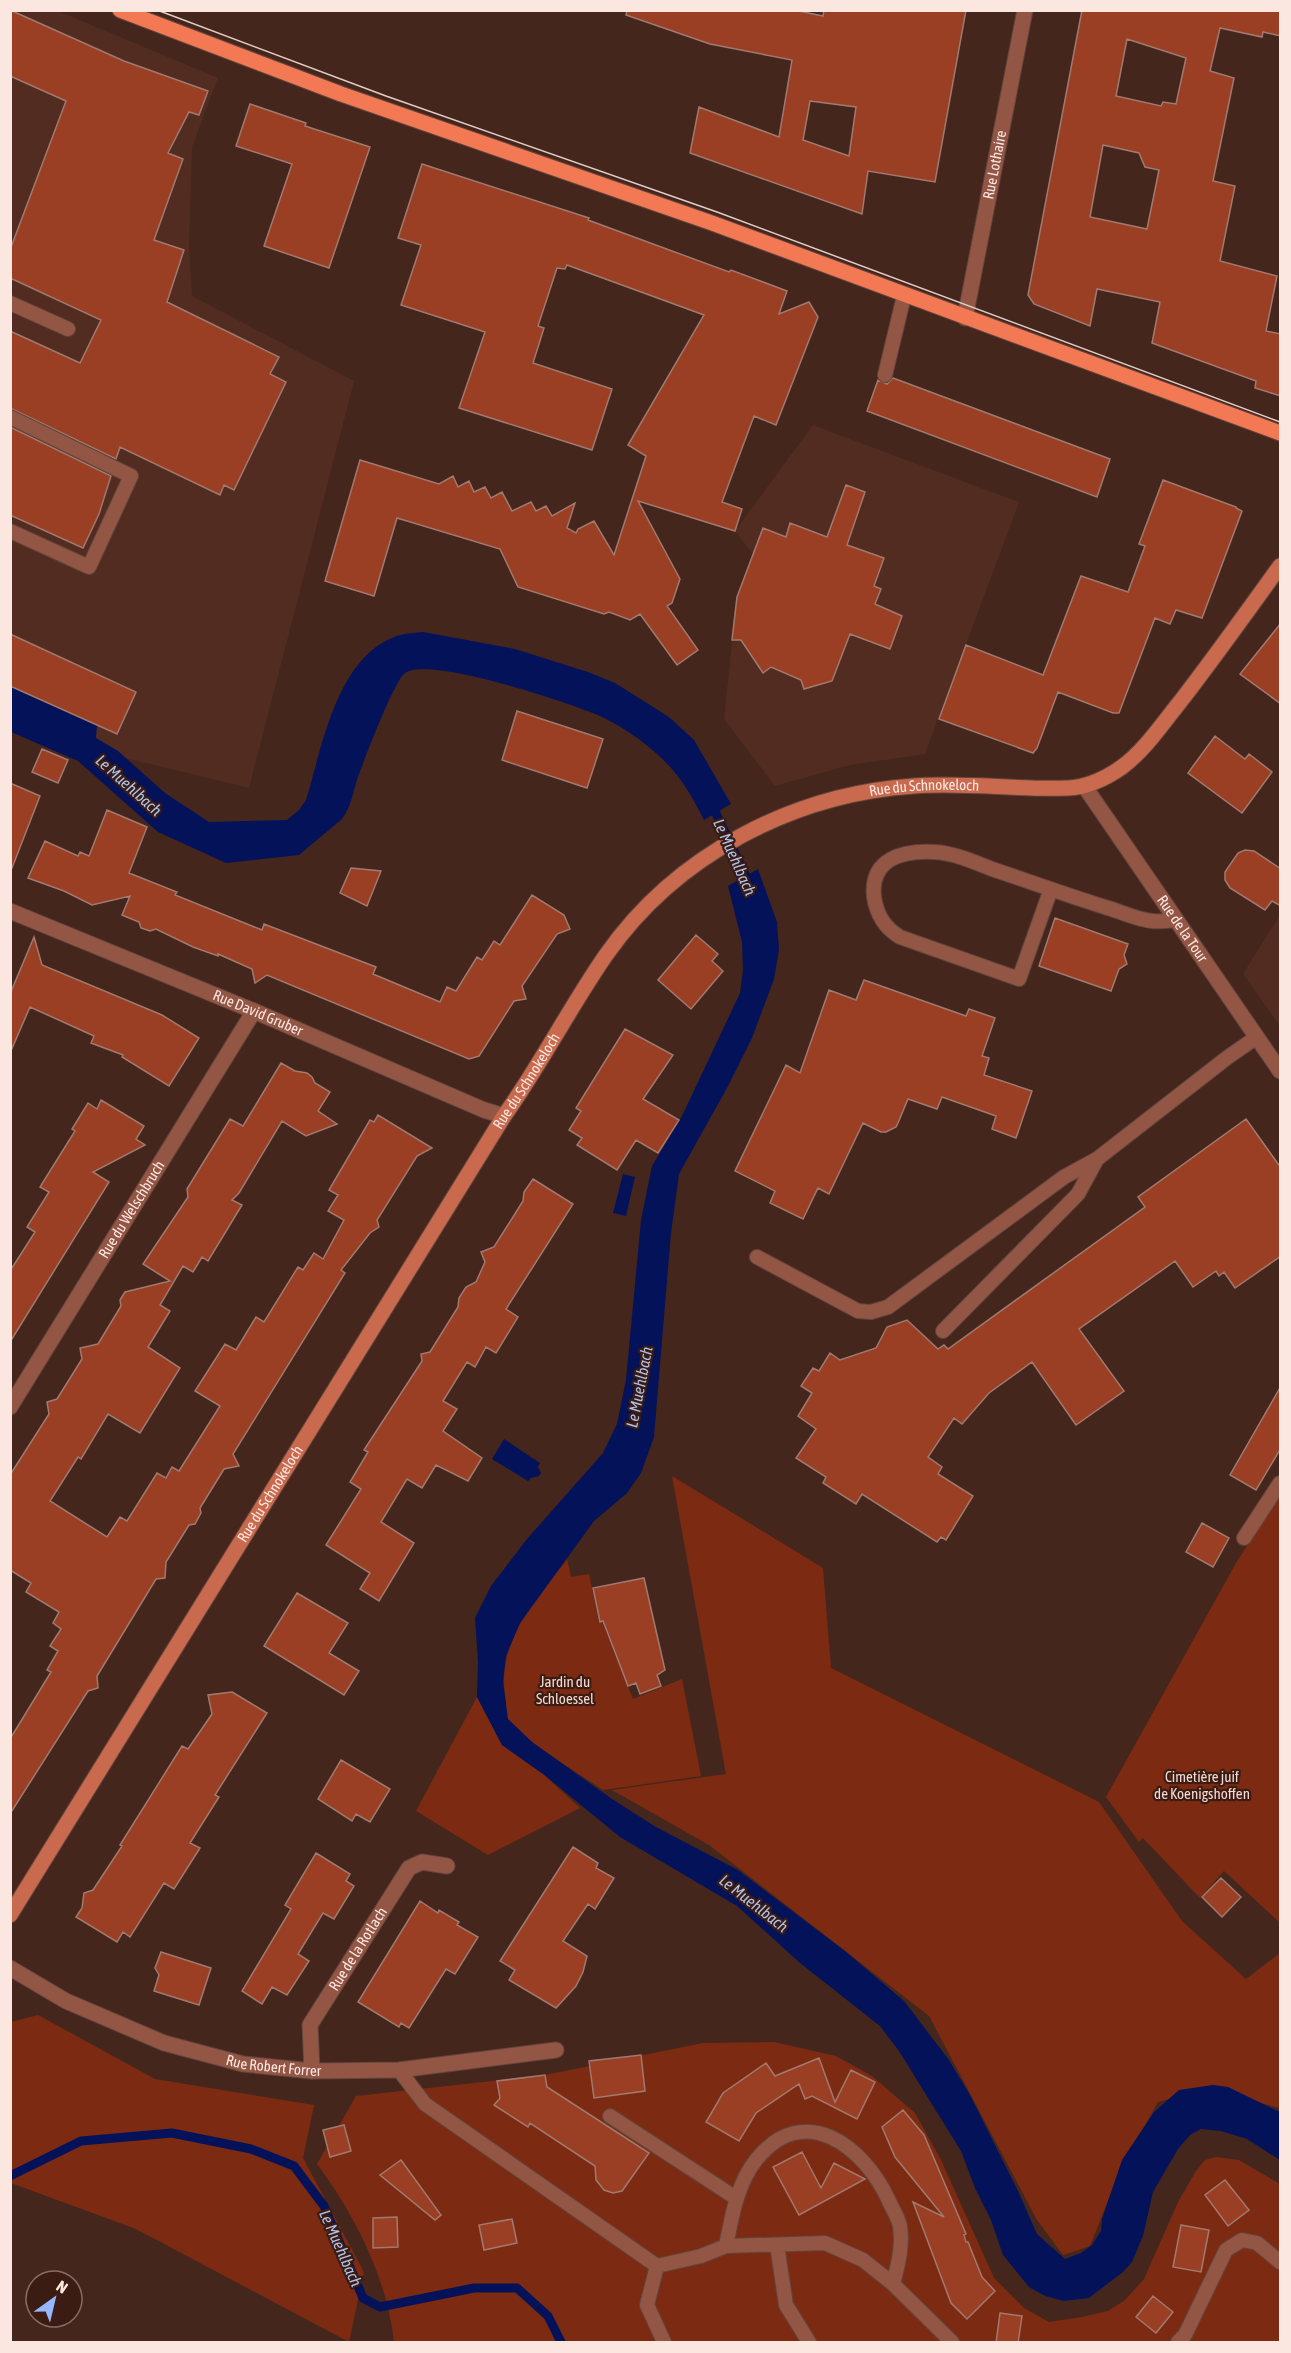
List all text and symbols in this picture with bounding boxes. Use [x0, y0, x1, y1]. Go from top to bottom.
street label: Rue Lothaire [979, 129, 1009, 201]
water label: Le Muehlbach [92, 751, 166, 819]
street label: Rue du Schnokeloch [868, 776, 979, 799]
water label: Le Muehlbach [710, 816, 760, 898]
street label: Rue de la Tour [1154, 892, 1212, 966]
street label: Rue David Gruber [211, 986, 306, 1039]
street label: Rue du Schnokeloch [489, 1030, 563, 1132]
street label: Rue du Welschbruch [95, 1157, 168, 1261]
water label: Le Muehlbach [622, 1345, 656, 1429]
street label: Rue du Schnokeloch [234, 1442, 306, 1545]
park label: Jardin du Schloessel [536, 1673, 594, 1707]
park label: Cimetière juif de Koenigshoffen [1154, 1768, 1250, 1802]
water label: Le Muehlbach [716, 1871, 792, 1935]
street label: Rue de la Rotlach [325, 1904, 390, 1994]
street label: Rue Robert Forrer [224, 2051, 322, 2079]
water label: Le Muehlbach [316, 2207, 366, 2289]
north arrow [24, 2269, 84, 2329]
text: N [53, 2276, 71, 2297]

